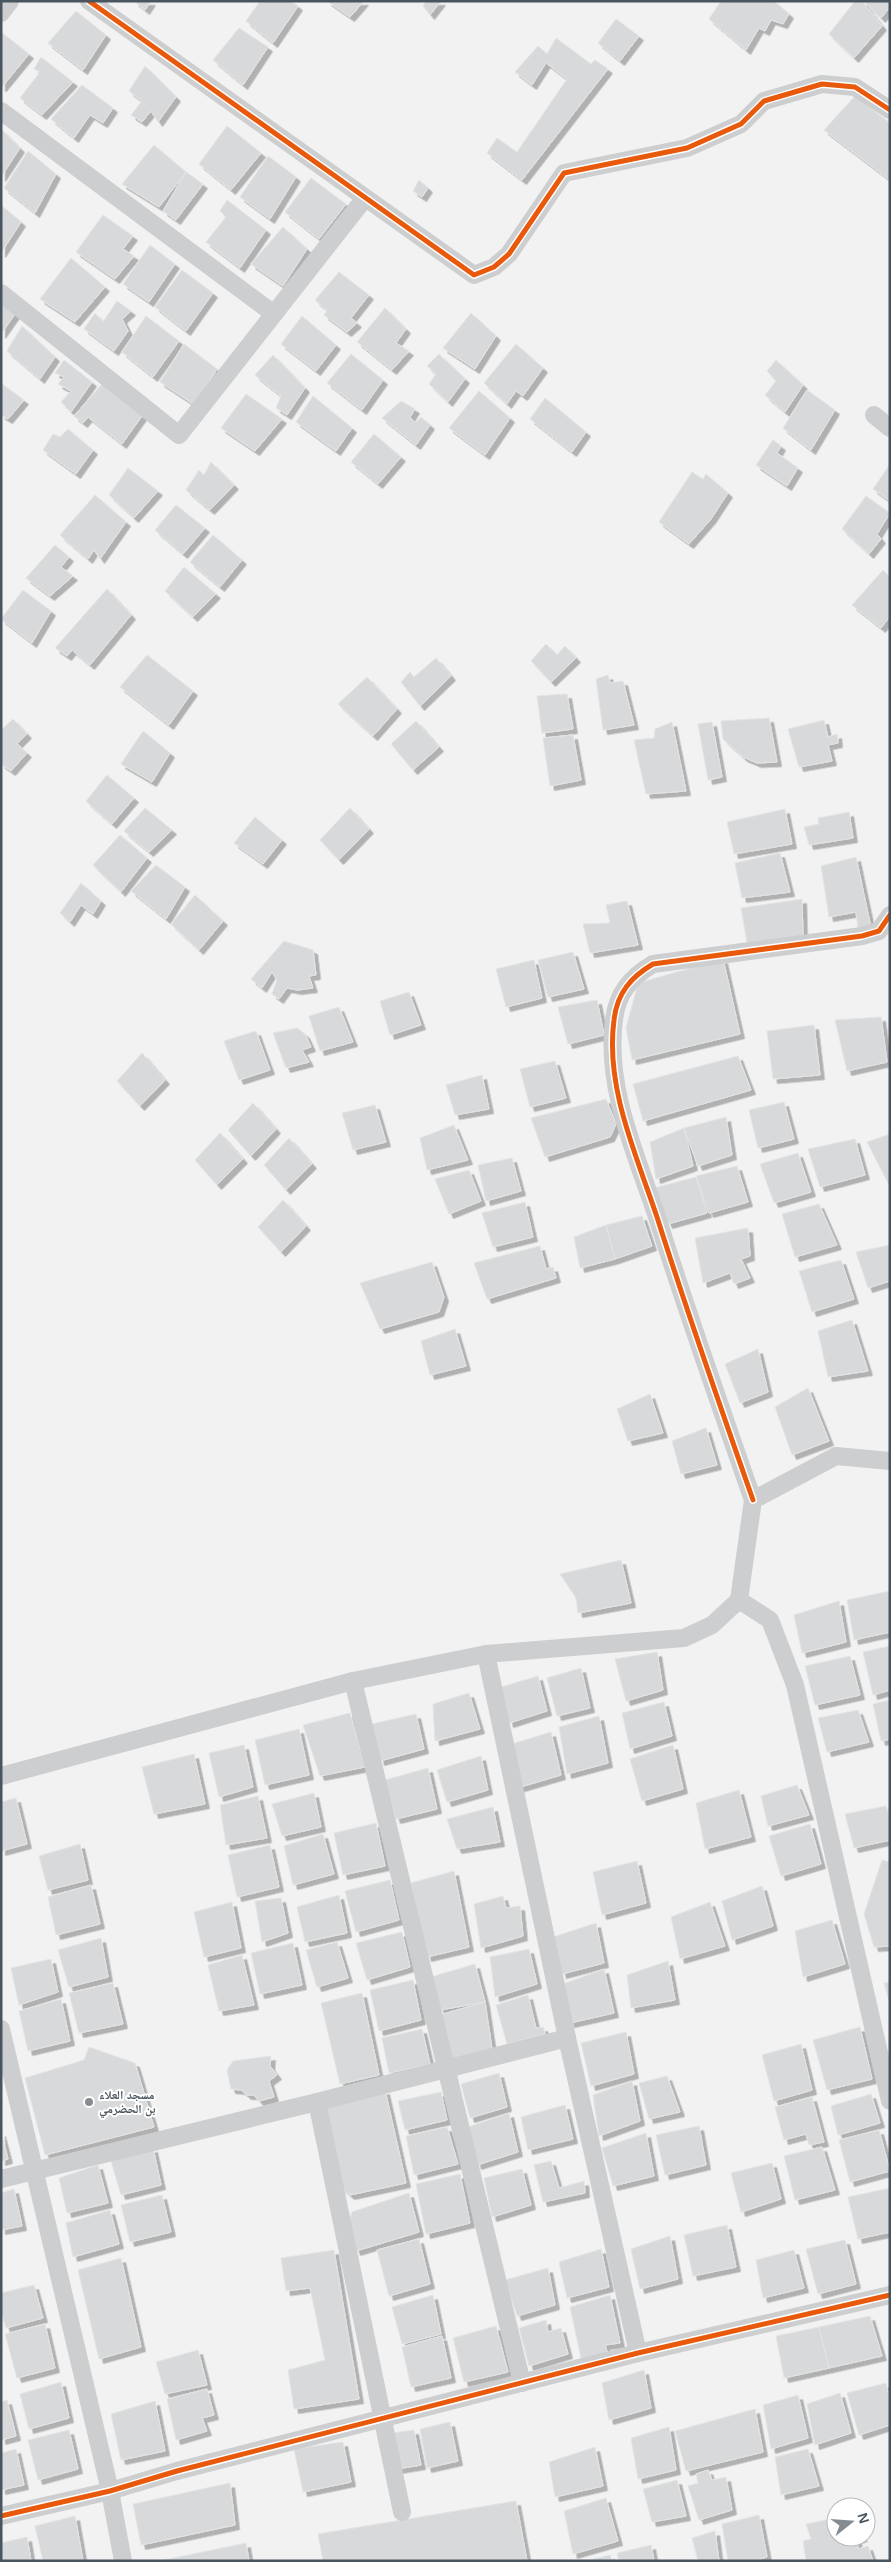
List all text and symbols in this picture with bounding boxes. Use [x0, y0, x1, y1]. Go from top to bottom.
place label: مسجد العلاء بن الحضرمي [99, 2088, 156, 2119]
marker: مسجد العلاء بن الحضرمي [83, 2096, 95, 2108]
north arrow [826, 2497, 876, 2547]
text: N [854, 2511, 873, 2525]

